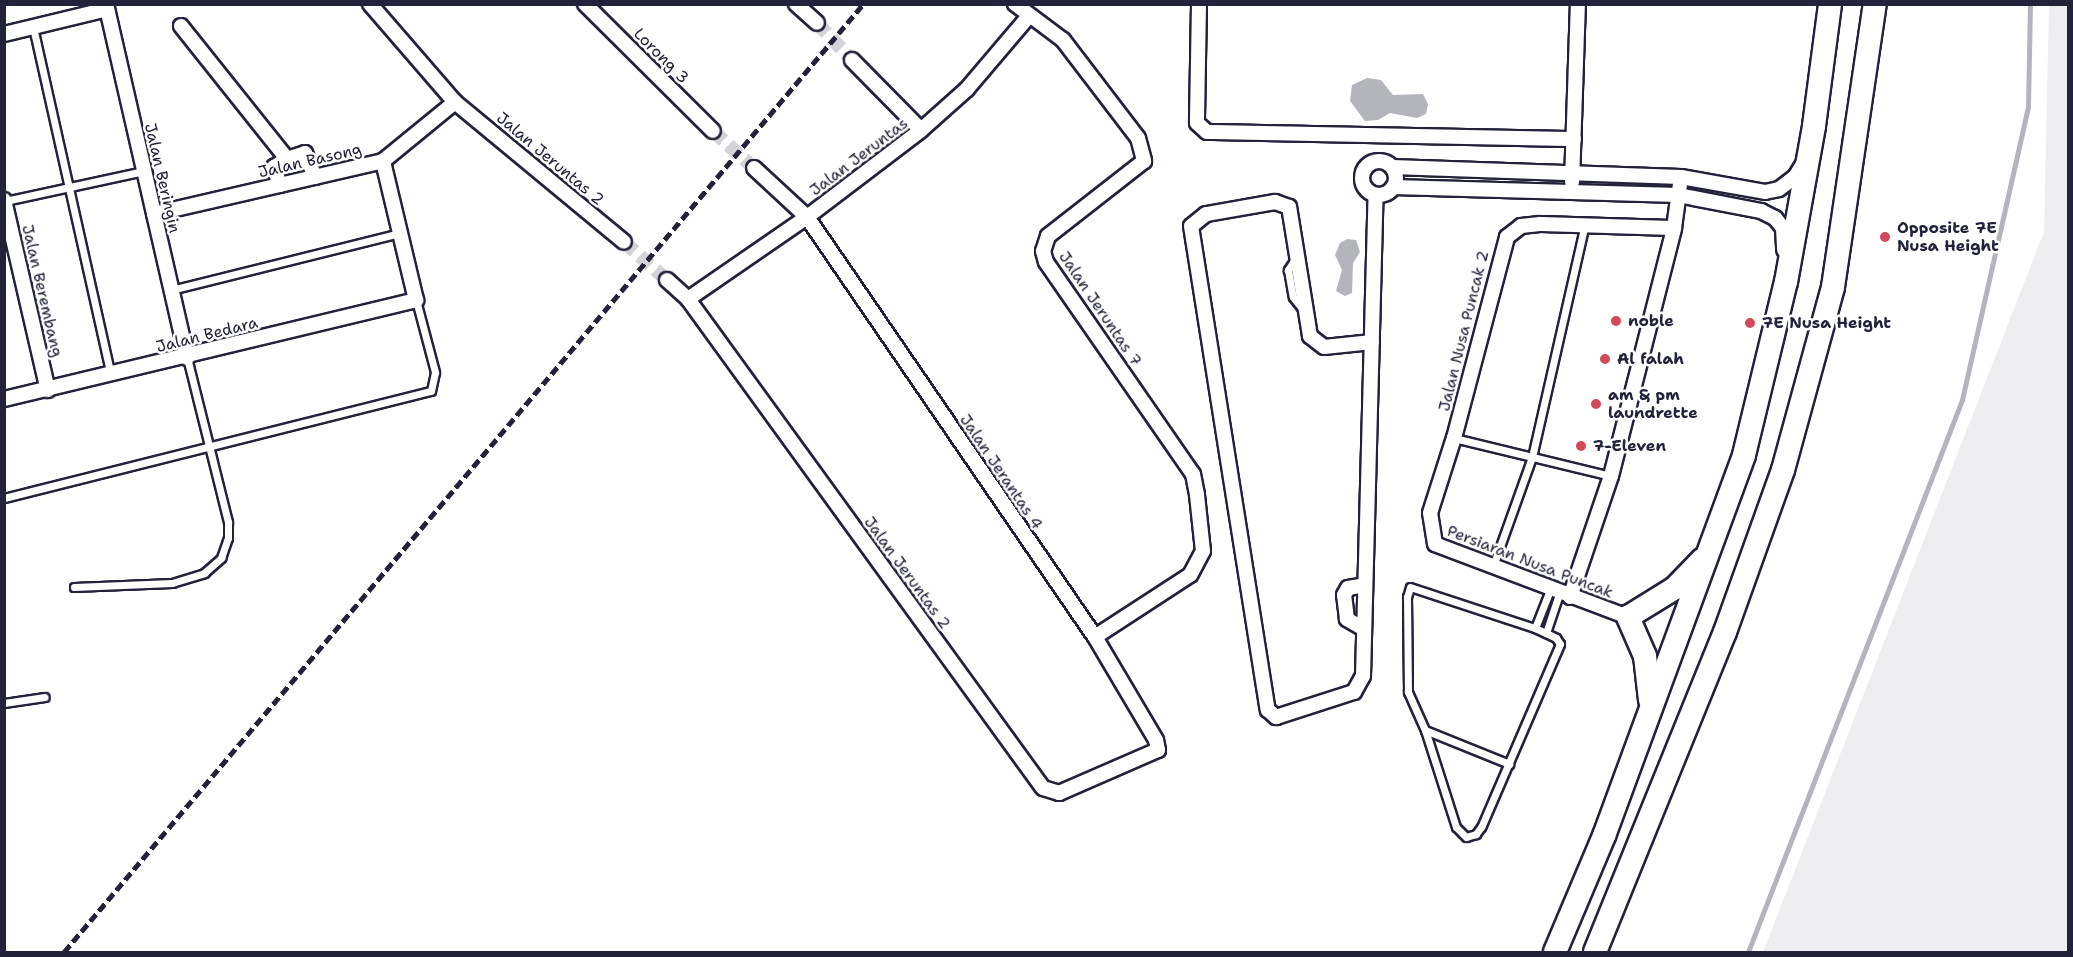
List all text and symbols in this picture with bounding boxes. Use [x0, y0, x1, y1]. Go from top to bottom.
street label: Lorong 3 [629, 24, 693, 88]
street label: Jalan Jeruntas 2 [492, 108, 608, 210]
street label: Jalan Jeruntas [806, 114, 912, 200]
street label: Jalan Beringin [140, 121, 184, 235]
street label: Jalan Basong [257, 140, 363, 182]
place label: Opposite 7E Nusa Height [1897, 218, 1999, 256]
street label: Jalan Berembang [17, 223, 67, 359]
marker: Opposite 7E Nusa Height [1878, 230, 1892, 244]
street label: Jalan Jeruntas 7 [1054, 248, 1146, 370]
street label: Jalan Nusa Puncak 2 [1435, 249, 1493, 413]
place label: noble [1628, 311, 1674, 331]
street label: Jalan Bedara [154, 313, 260, 357]
place label: 7E Nusa Height [1762, 313, 1891, 333]
marker: noble [1609, 314, 1623, 328]
marker: 7E Nusa Height [1743, 316, 1757, 330]
place label: Al falah [1617, 349, 1684, 369]
marker: Al falah [1598, 352, 1612, 366]
place label: am & pm laundrette [1608, 385, 1698, 423]
marker: am & pm laundrette [1589, 397, 1603, 411]
street label: Jalan Jerantas 4 [955, 411, 1047, 533]
place label: 7-Eleven [1593, 436, 1666, 456]
marker: 7-Eleven [1574, 439, 1588, 453]
street label: Jalan Jeruntas 2 [860, 513, 954, 633]
street label: Persiaran Nusa Puncak [1444, 521, 1616, 603]

